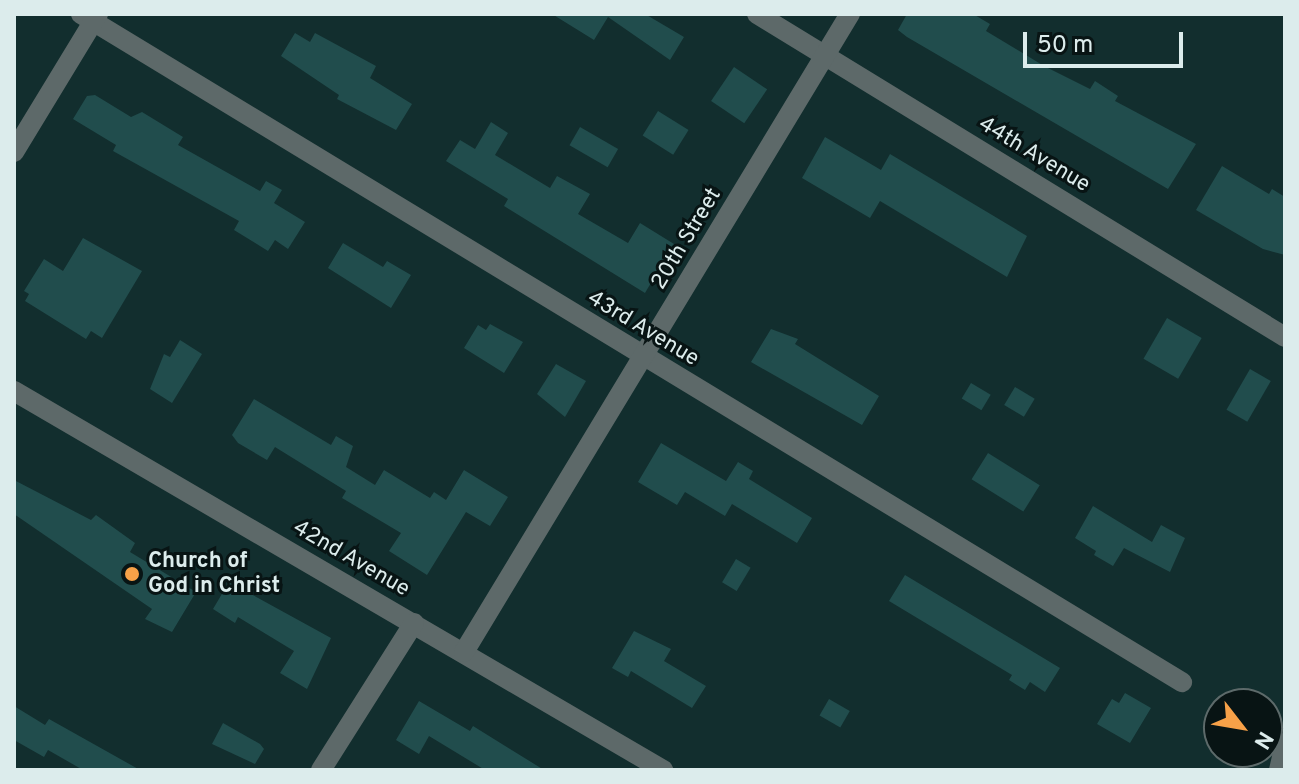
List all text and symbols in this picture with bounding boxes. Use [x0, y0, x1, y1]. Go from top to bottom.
scale bar [1027, 16, 1187, 66]
text: 50 m [1037, 31, 1093, 61]
street label: 44th Avenue [973, 111, 1095, 199]
street label: 20th Street [646, 184, 728, 294]
street label: 43rd Avenue [582, 285, 704, 373]
street label: 42nd Avenue [288, 515, 414, 603]
place label: Church of God in Christ [148, 548, 280, 600]
marker: Church of God in Christ [123, 565, 141, 583]
north arrow [1203, 688, 1283, 768]
text: N [1247, 726, 1278, 753]

